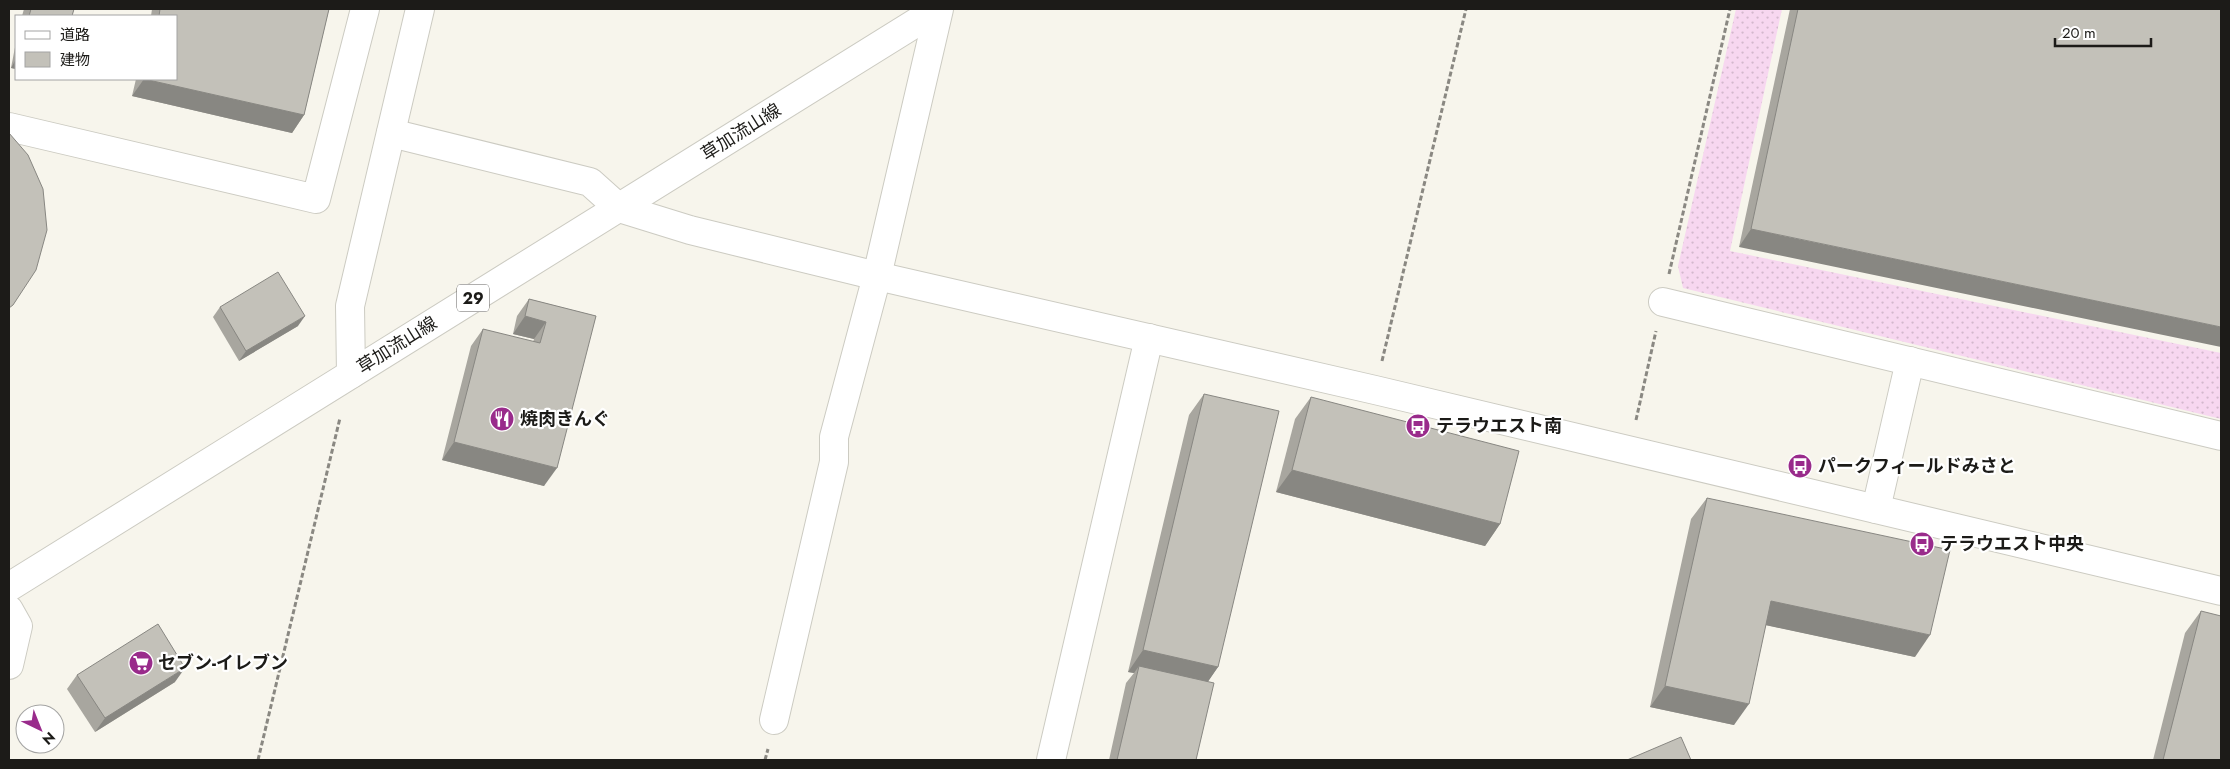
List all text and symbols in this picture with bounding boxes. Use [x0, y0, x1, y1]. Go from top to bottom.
legend [15, 15, 178, 80]
scale bar [2055, 15, 2151, 47]
text: 20 m [2062, 22, 2096, 44]
text: 道路 [60, 24, 90, 46]
text: 建物 [60, 49, 90, 71]
street label: 草加流山線 [696, 97, 786, 167]
road number: 29 [457, 284, 489, 312]
street label: 草加流山線 [352, 310, 442, 380]
restaurant icon: 焼肉きんぐ [489, 406, 515, 432]
place label: 焼肉きんぐ [520, 406, 610, 432]
bus stop icon: テラウエスト南 [1405, 413, 1431, 439]
place label: テラウエスト南 [1436, 413, 1562, 439]
bus stop icon: パークフィールドみさと [1787, 453, 1813, 479]
place label: パークフィールドみさと [1818, 453, 2016, 479]
bus stop icon: テラウエスト中央 [1909, 531, 1935, 557]
place label: テラウエスト中央 [1940, 531, 2084, 557]
supermarket icon: セブン-イレブン [128, 650, 154, 676]
place label: セブン-イレブン [158, 650, 288, 676]
north arrow [15, 704, 65, 754]
text: N [38, 727, 60, 750]

